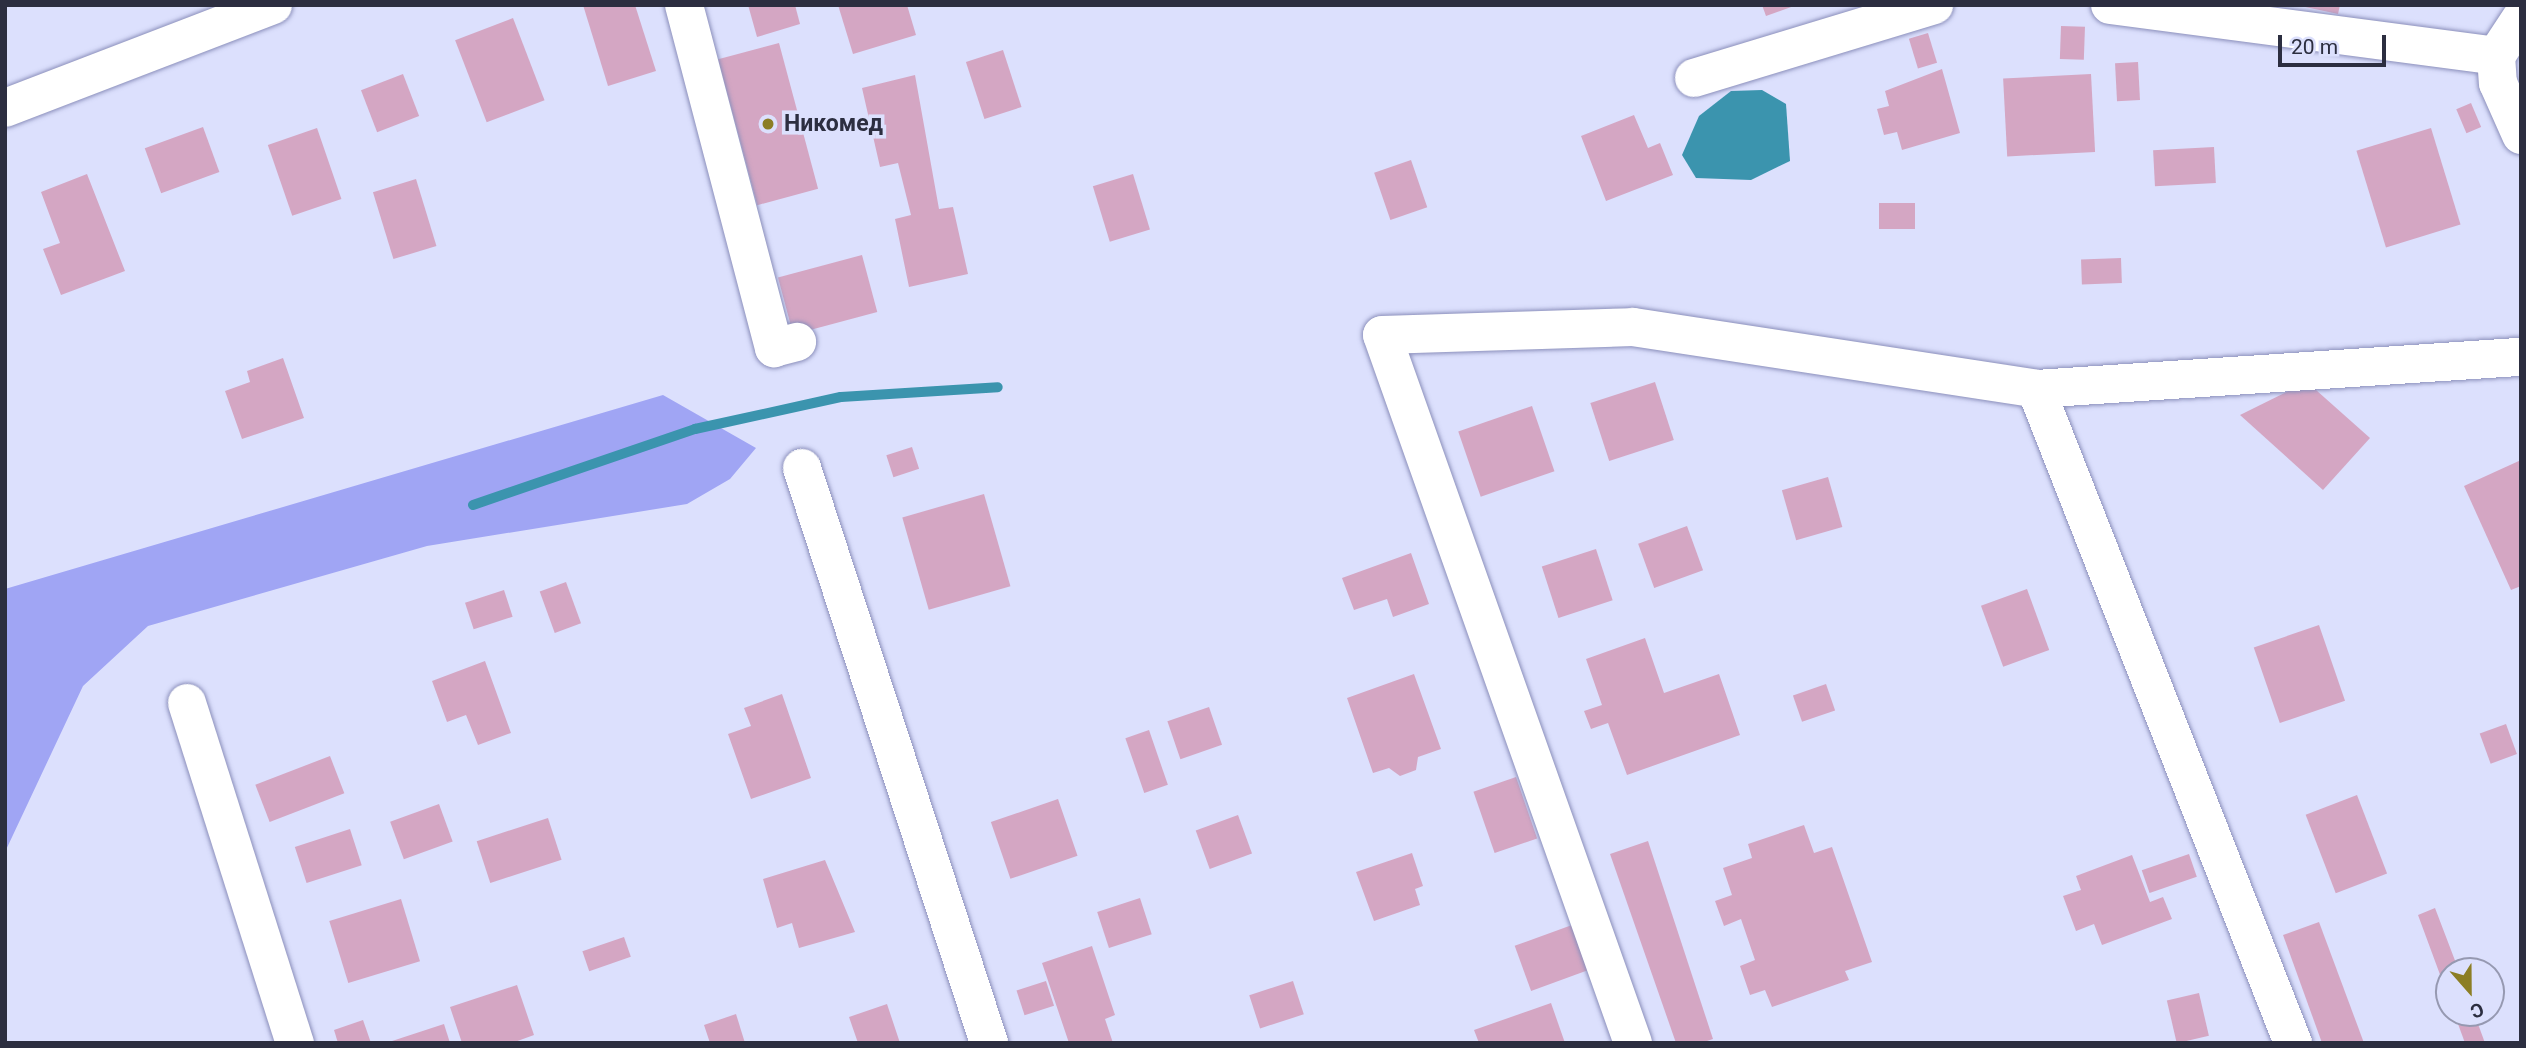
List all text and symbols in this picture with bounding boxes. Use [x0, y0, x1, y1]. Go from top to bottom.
scale bar [2281, 21, 2390, 65]
text: 20 m [2291, 35, 2338, 59]
place label: Никомед [784, 110, 883, 138]
marker: Никомед [758, 114, 778, 134]
north arrow [2435, 957, 2505, 1027]
text: С [2467, 997, 2487, 1023]

